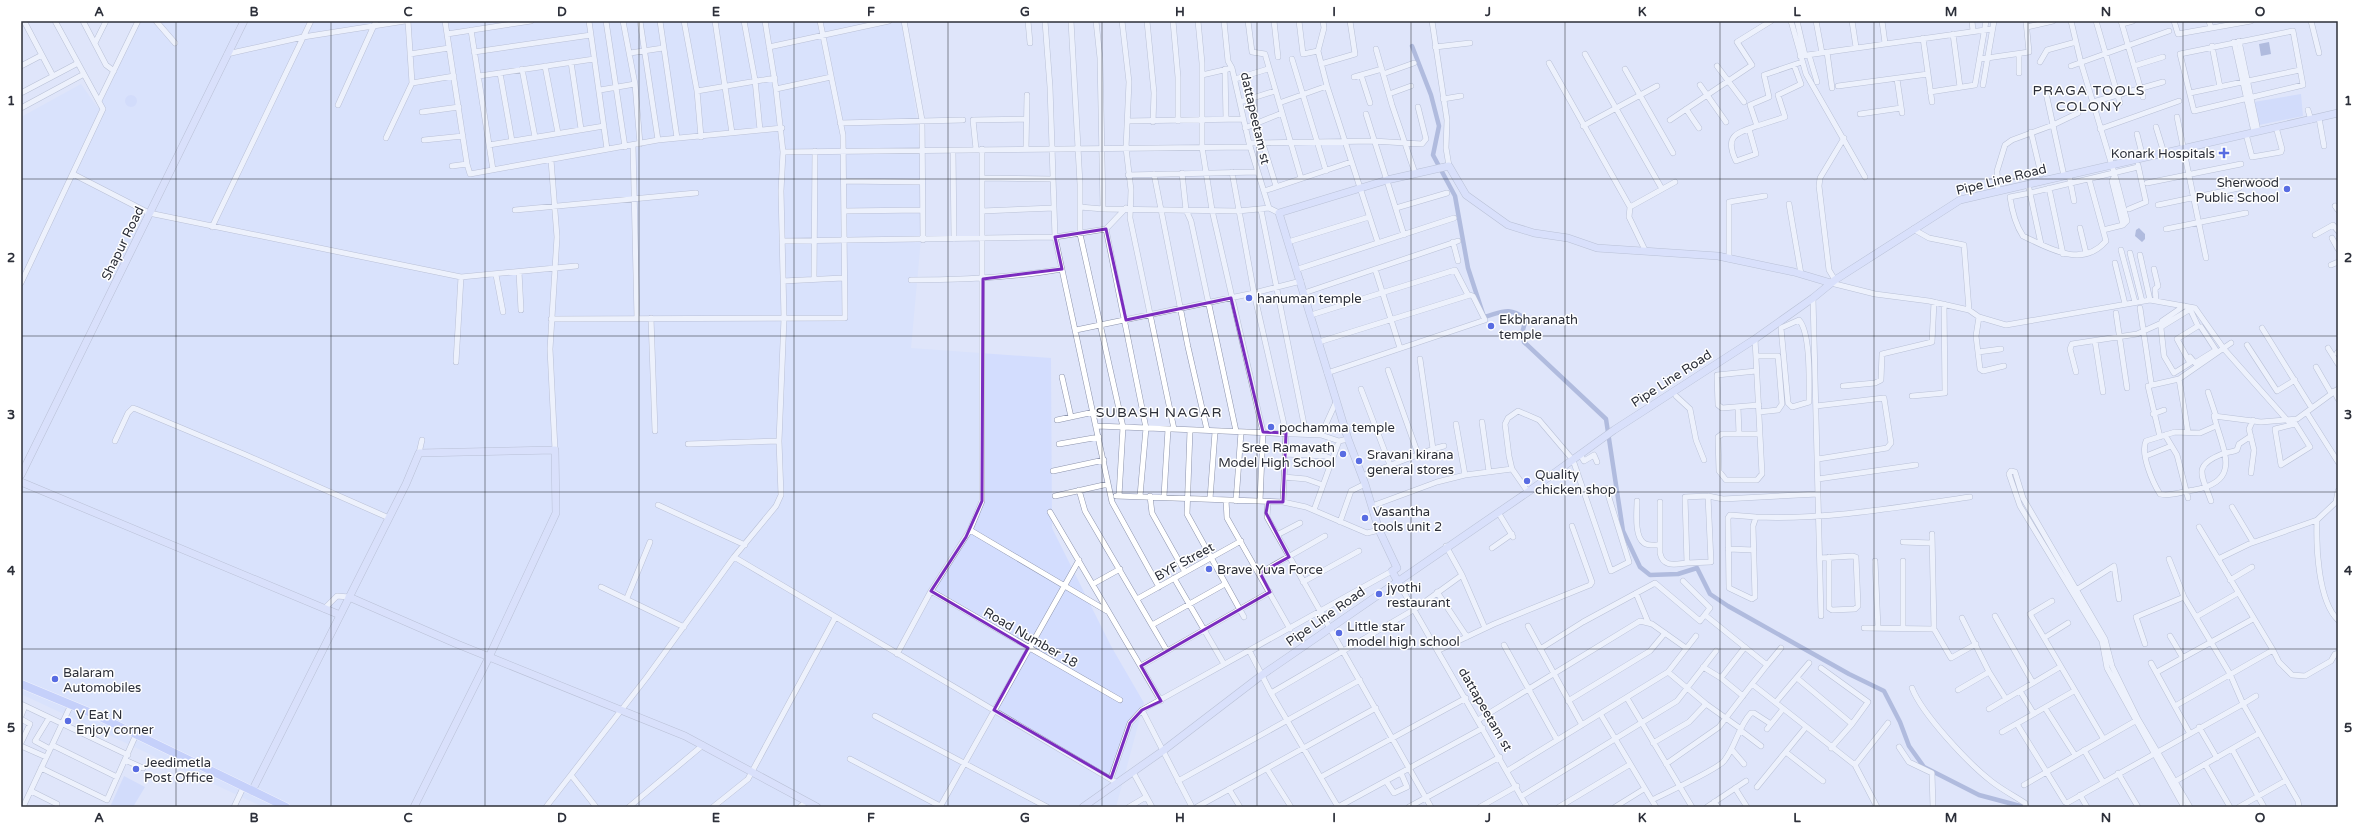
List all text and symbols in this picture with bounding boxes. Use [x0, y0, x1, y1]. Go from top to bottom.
text: A [94, 4, 104, 20]
text: B [249, 4, 259, 20]
text: C [403, 4, 413, 20]
text: D [557, 4, 567, 20]
text: E [712, 4, 720, 20]
text: F [867, 4, 875, 20]
text: G [1020, 4, 1030, 20]
text: H [1175, 4, 1185, 20]
text: I [1332, 4, 1336, 20]
text: J [1484, 4, 1491, 20]
text: K [1638, 4, 1647, 20]
text: L [1793, 4, 1801, 20]
text: M [1945, 4, 1957, 20]
text: N [2101, 4, 2111, 20]
text: O [2255, 4, 2266, 20]
street label: dattapeetam st [1237, 71, 1273, 166]
district label: PRAGA TOOLS COLONY [2033, 82, 2145, 115]
text: 1 [7, 93, 15, 109]
text: 1 [2344, 93, 2352, 109]
place label: Konark Hospitals [2111, 146, 2215, 162]
marker: Konark Hospitals [2218, 147, 2230, 159]
street label: Pipe Line Road [1954, 161, 2048, 199]
place label: Sherwood Public School [2196, 175, 2279, 206]
marker: Sherwood Public School [2282, 184, 2292, 194]
street label: Shapur Road [98, 204, 148, 283]
text: 2 [7, 250, 15, 266]
text: 2 [2344, 250, 2352, 266]
place label: hanuman temple [1257, 291, 1362, 307]
marker: hanuman temple [1244, 293, 1254, 303]
place label: Ekbharanath temple [1499, 312, 1578, 343]
marker: Ekbharanath temple [1486, 321, 1496, 331]
street label: Pipe Line Road [1628, 347, 1715, 411]
district label: SUBASH NAGAR [1096, 404, 1222, 421]
text: 3 [7, 407, 15, 423]
text: 3 [2344, 407, 2352, 423]
place label: pochamma temple [1279, 420, 1395, 436]
marker: pochamma temple [1266, 422, 1276, 432]
place label: Sree Ramavath Model High School [1218, 440, 1335, 471]
place label: Sravani kirana general stores [1367, 447, 1454, 478]
marker: Sree Ramavath Model High School [1338, 449, 1348, 459]
marker: Sravani kirana general stores [1354, 456, 1364, 466]
place label: Quality chicken shop [1535, 467, 1616, 498]
marker: Quality chicken shop [1522, 476, 1532, 486]
place label: Vasantha tools unit 2 [1373, 504, 1442, 535]
marker: Vasantha tools unit 2 [1360, 513, 1370, 523]
street label: BYF Street [1152, 539, 1217, 585]
place label: Brave Yuva Force [1217, 562, 1323, 578]
text: 4 [7, 563, 16, 579]
text: 4 [2344, 563, 2353, 579]
marker: Brave Yuva Force [1204, 564, 1214, 574]
place label: jyothi restaurant [1386, 580, 1451, 611]
street label: Pipe Line Road [1283, 584, 1368, 650]
marker: jyothi restaurant [1374, 589, 1384, 599]
street label: Road Number 18 [980, 604, 1081, 671]
place label: Little star model high school [1347, 619, 1460, 650]
marker: Little star model high school [1334, 628, 1344, 638]
place label: Balaram Automobiles [63, 665, 141, 696]
street label: dattapeetam st [1455, 665, 1516, 754]
marker: Balaram Automobiles [50, 674, 60, 684]
place label: V Eat N Enjoy corner [76, 707, 154, 738]
marker: V Eat N Enjoy corner [63, 716, 73, 726]
text: 5 [7, 720, 15, 736]
text: 5 [2344, 720, 2352, 736]
place label: Jeedimetla Post Office [144, 755, 213, 786]
marker: Jeedimetla Post Office [131, 764, 141, 774]
text: A [94, 810, 104, 826]
text: B [249, 810, 259, 826]
text: C [403, 810, 413, 826]
text: D [557, 810, 567, 826]
text: E [712, 810, 720, 826]
text: F [867, 810, 875, 826]
text: G [1020, 810, 1030, 826]
text: H [1175, 810, 1185, 826]
text: I [1332, 810, 1336, 826]
text: J [1484, 810, 1491, 826]
text: K [1638, 810, 1647, 826]
text: L [1793, 810, 1801, 826]
text: M [1945, 810, 1957, 826]
text: N [2101, 810, 2111, 826]
text: O [2255, 810, 2266, 826]

